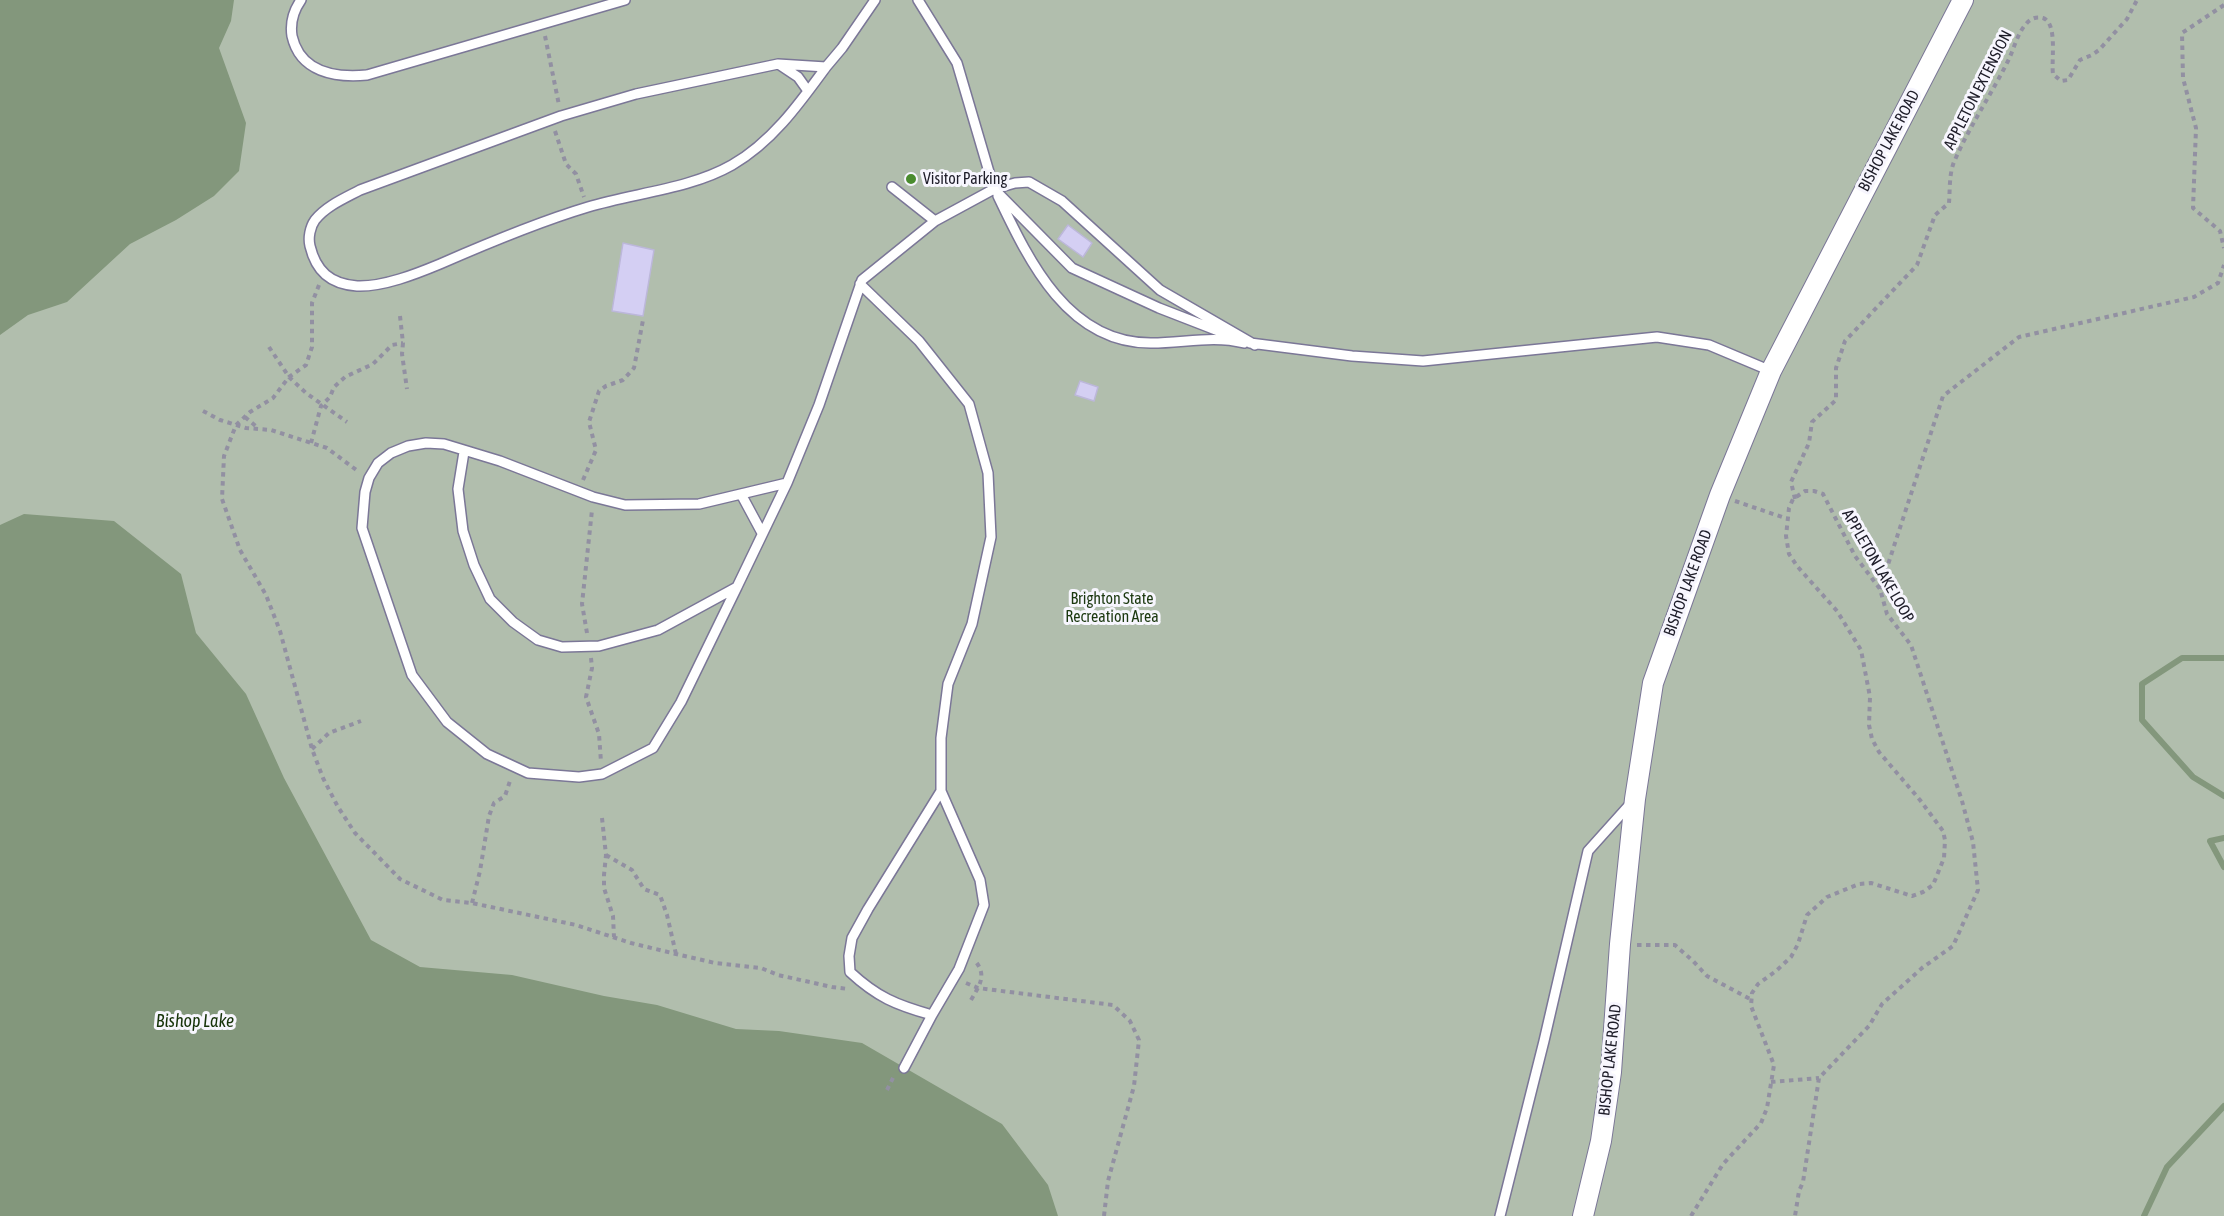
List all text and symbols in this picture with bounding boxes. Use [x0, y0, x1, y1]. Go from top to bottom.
street label: APPLETON EXTENSION [1940, 27, 2016, 153]
street label: BISHOP LAKE ROAD [1854, 87, 1924, 195]
place label: Visitor Parking [923, 169, 1007, 189]
marker: Visitor Parking [904, 172, 918, 186]
street label: APPLETON LAKE LOOP [1838, 506, 1918, 626]
street label: BISHOP LAKE ROAD [1660, 527, 1716, 639]
park label: Brighton State Recreation Area [1065, 589, 1159, 627]
street label: BISHOP LAKE ROAD [1595, 1003, 1625, 1117]
water label: Bishop Lake [156, 1010, 234, 1032]

